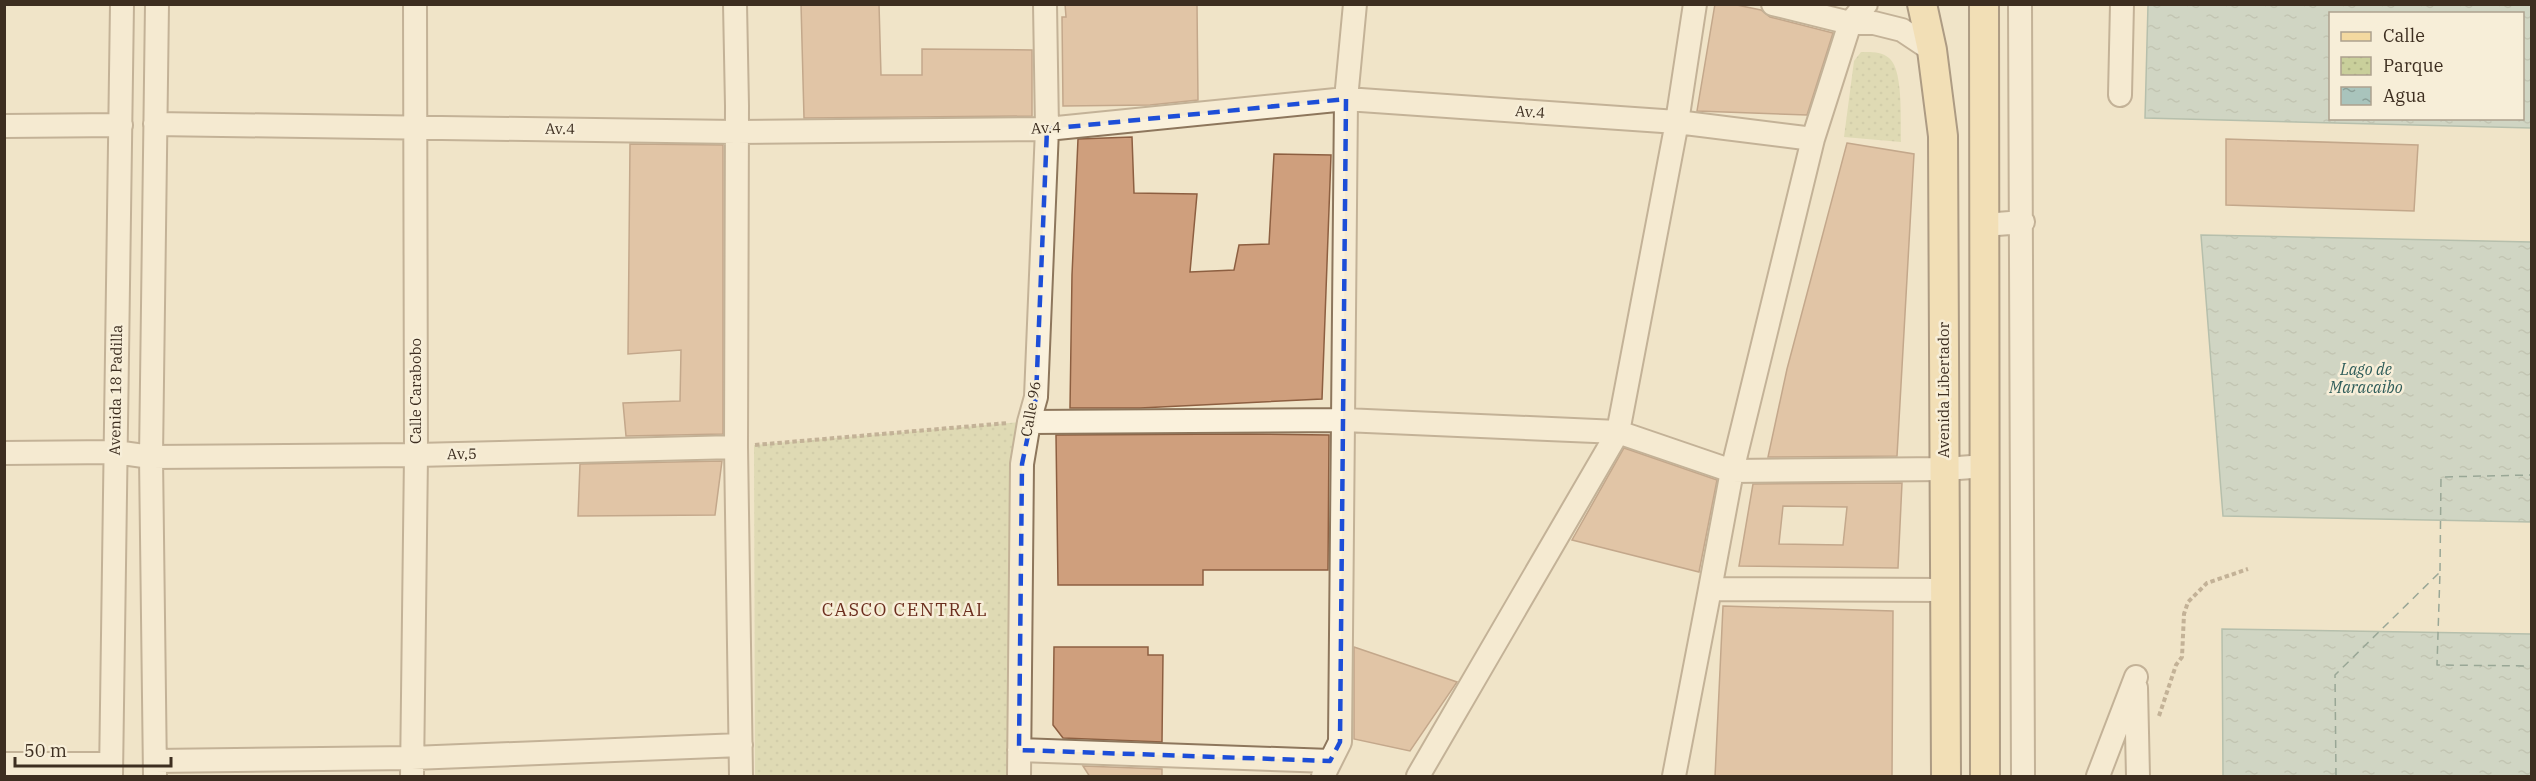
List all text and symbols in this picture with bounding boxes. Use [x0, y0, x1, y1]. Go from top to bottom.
legend [2329, 12, 2524, 120]
text: Calle [2383, 24, 2425, 47]
text: Parque [2383, 54, 2443, 77]
text: Agua [2383, 84, 2426, 107]
street label: Av.4 [1514, 101, 1546, 122]
street label: Av.4 [1030, 117, 1061, 138]
street label: Av.4 [545, 119, 575, 138]
street label: Avenida Libertador [1934, 322, 1953, 458]
street label: Avenida 18 Padilla [105, 324, 126, 456]
street label: Calle Carabobo [406, 338, 425, 444]
water label: Lago de Maracaibo [2328, 359, 2403, 397]
street label: Calle 96 [1016, 380, 1045, 438]
street label: Av,5 [447, 444, 477, 463]
district label: CASCO CENTRAL [822, 598, 988, 621]
scale bar [15, 730, 171, 768]
text: 50 m [24, 739, 67, 762]

